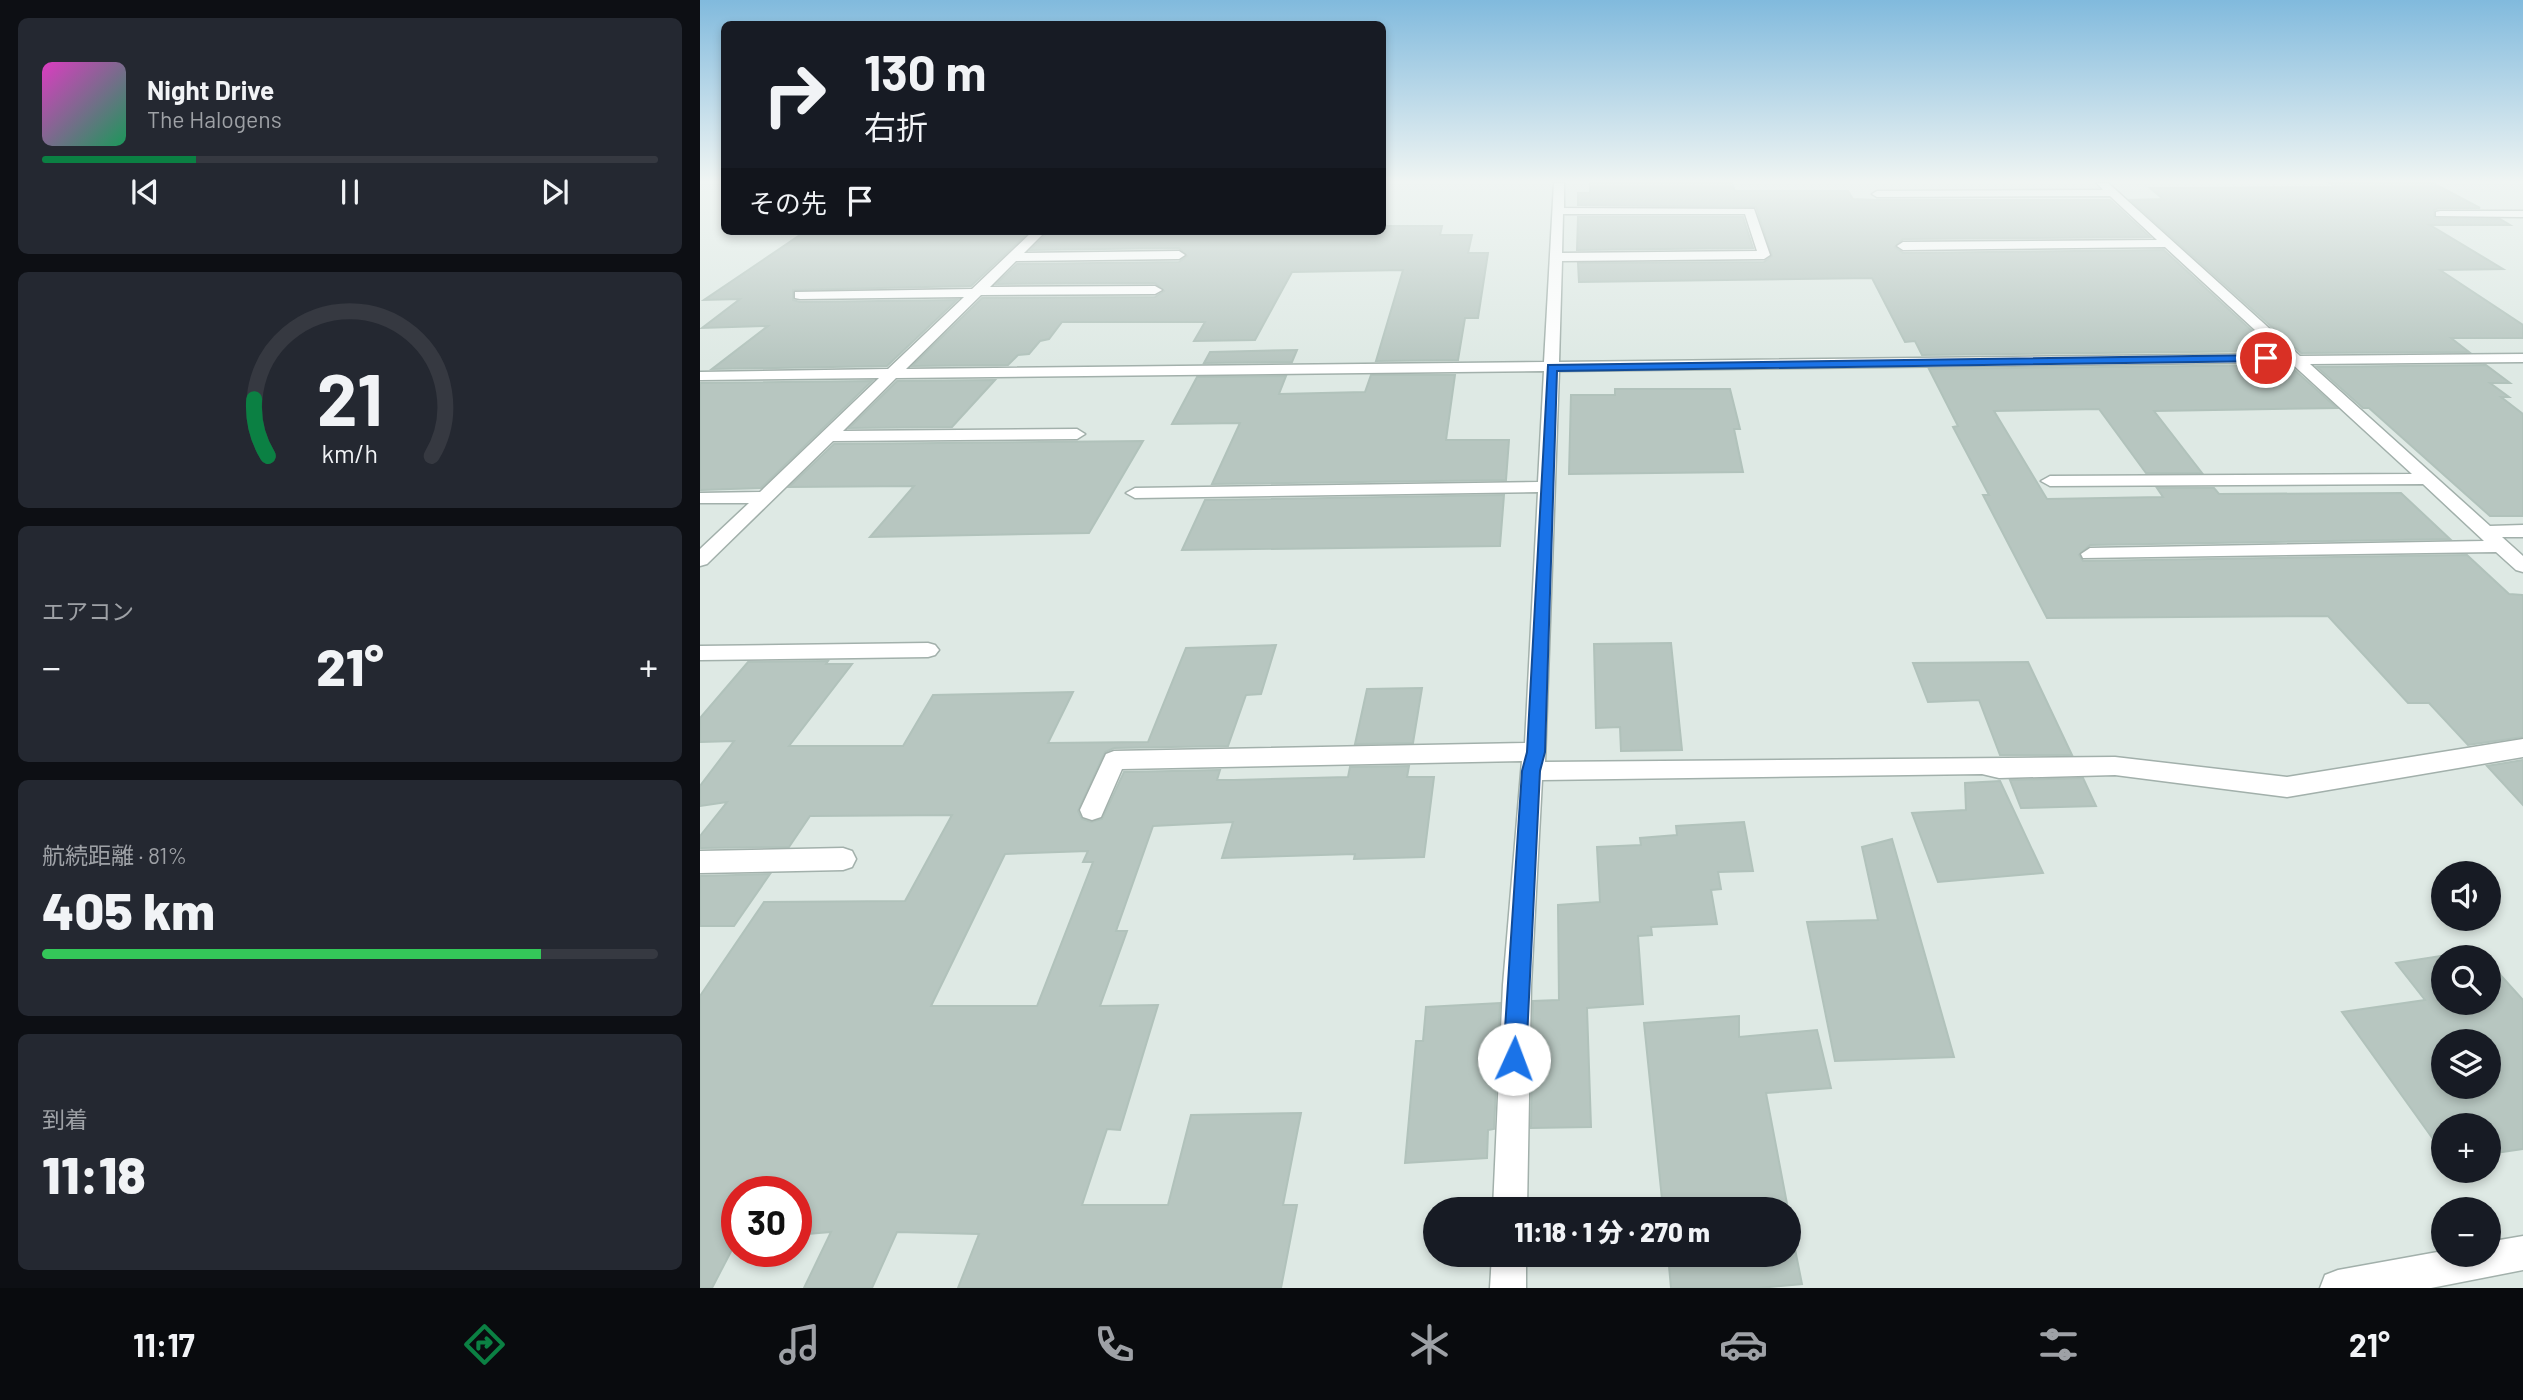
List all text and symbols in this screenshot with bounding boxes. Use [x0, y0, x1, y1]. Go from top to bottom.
text: 130 m [864, 42, 986, 101]
icon: right [749, 49, 840, 140]
text: Night Drive [147, 74, 274, 105]
text: The Halogens [147, 105, 282, 133]
text: 右折 [864, 107, 928, 145]
icon: previous [126, 173, 164, 211]
icon: pause [331, 173, 369, 211]
icon: next [536, 173, 574, 211]
icon: arrive [841, 182, 879, 220]
text: その先 [749, 187, 827, 218]
pin [2236, 328, 2296, 388]
icon: arrive [2247, 339, 2285, 377]
text: 21 [317, 353, 383, 441]
text: km/h [322, 438, 378, 468]
text: エアコン [42, 597, 134, 625]
text: 21° [316, 634, 384, 696]
text: − [42, 643, 61, 689]
text: + [639, 643, 658, 689]
text: 航続距離 · 81% [42, 841, 187, 869]
map controls [2431, 861, 2501, 1267]
button: sound [2431, 861, 2501, 931]
text: 405 km [42, 878, 215, 940]
button: search [2431, 945, 2501, 1015]
position arrow [1477, 1022, 1551, 1096]
button: layers [2431, 1029, 2501, 1099]
text: 到着 [42, 1105, 88, 1133]
button: + [2431, 1113, 2501, 1183]
text: 11:18 [42, 1142, 146, 1204]
speed limit sign: 30 [721, 1176, 812, 1267]
button: − [2431, 1197, 2501, 1267]
text: 11:18 · 1 分 · 270 m [1514, 1216, 1710, 1247]
icon: directions [460, 1320, 509, 1369]
icon: music [775, 1320, 824, 1369]
icon: phone [1090, 1320, 1139, 1369]
icon: climate [1405, 1320, 1454, 1369]
icon: car [1719, 1320, 1768, 1369]
icon: filters [2034, 1320, 2083, 1369]
text: 11:17 [133, 1325, 195, 1363]
text: 21° [2349, 1325, 2390, 1363]

